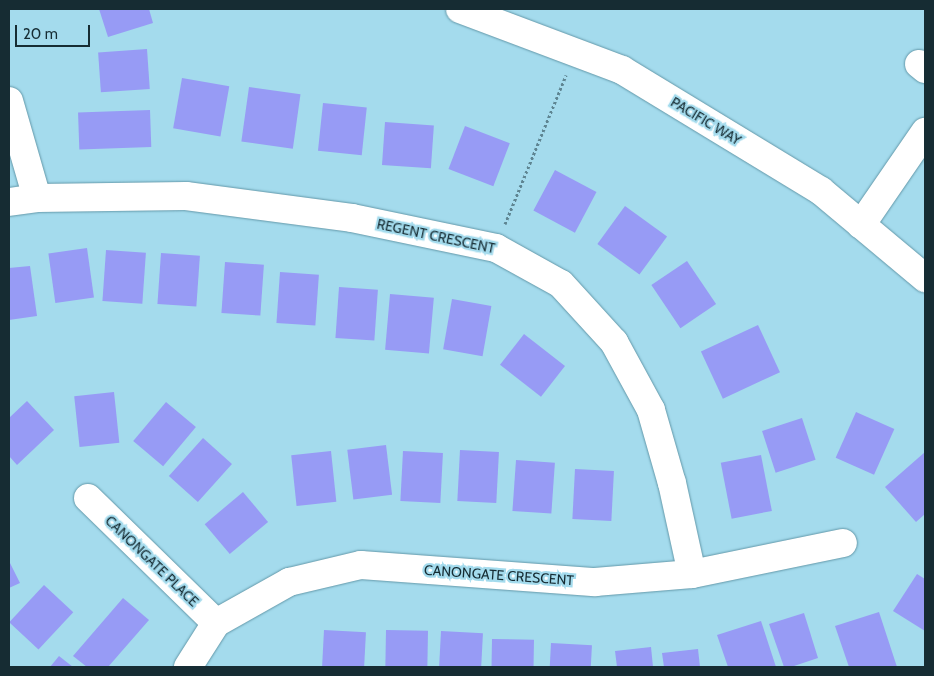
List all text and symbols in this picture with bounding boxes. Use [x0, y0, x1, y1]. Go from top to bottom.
scale bar [18, 15, 92, 47]
text: 20 m [23, 25, 58, 43]
street label: PACIFIC WAY [668, 93, 744, 149]
street label: REGENT CRESCENT [375, 215, 497, 257]
street label: CANONGATE PLACE [102, 512, 202, 610]
street label: CANONGATE CRESCENT [424, 561, 574, 589]

